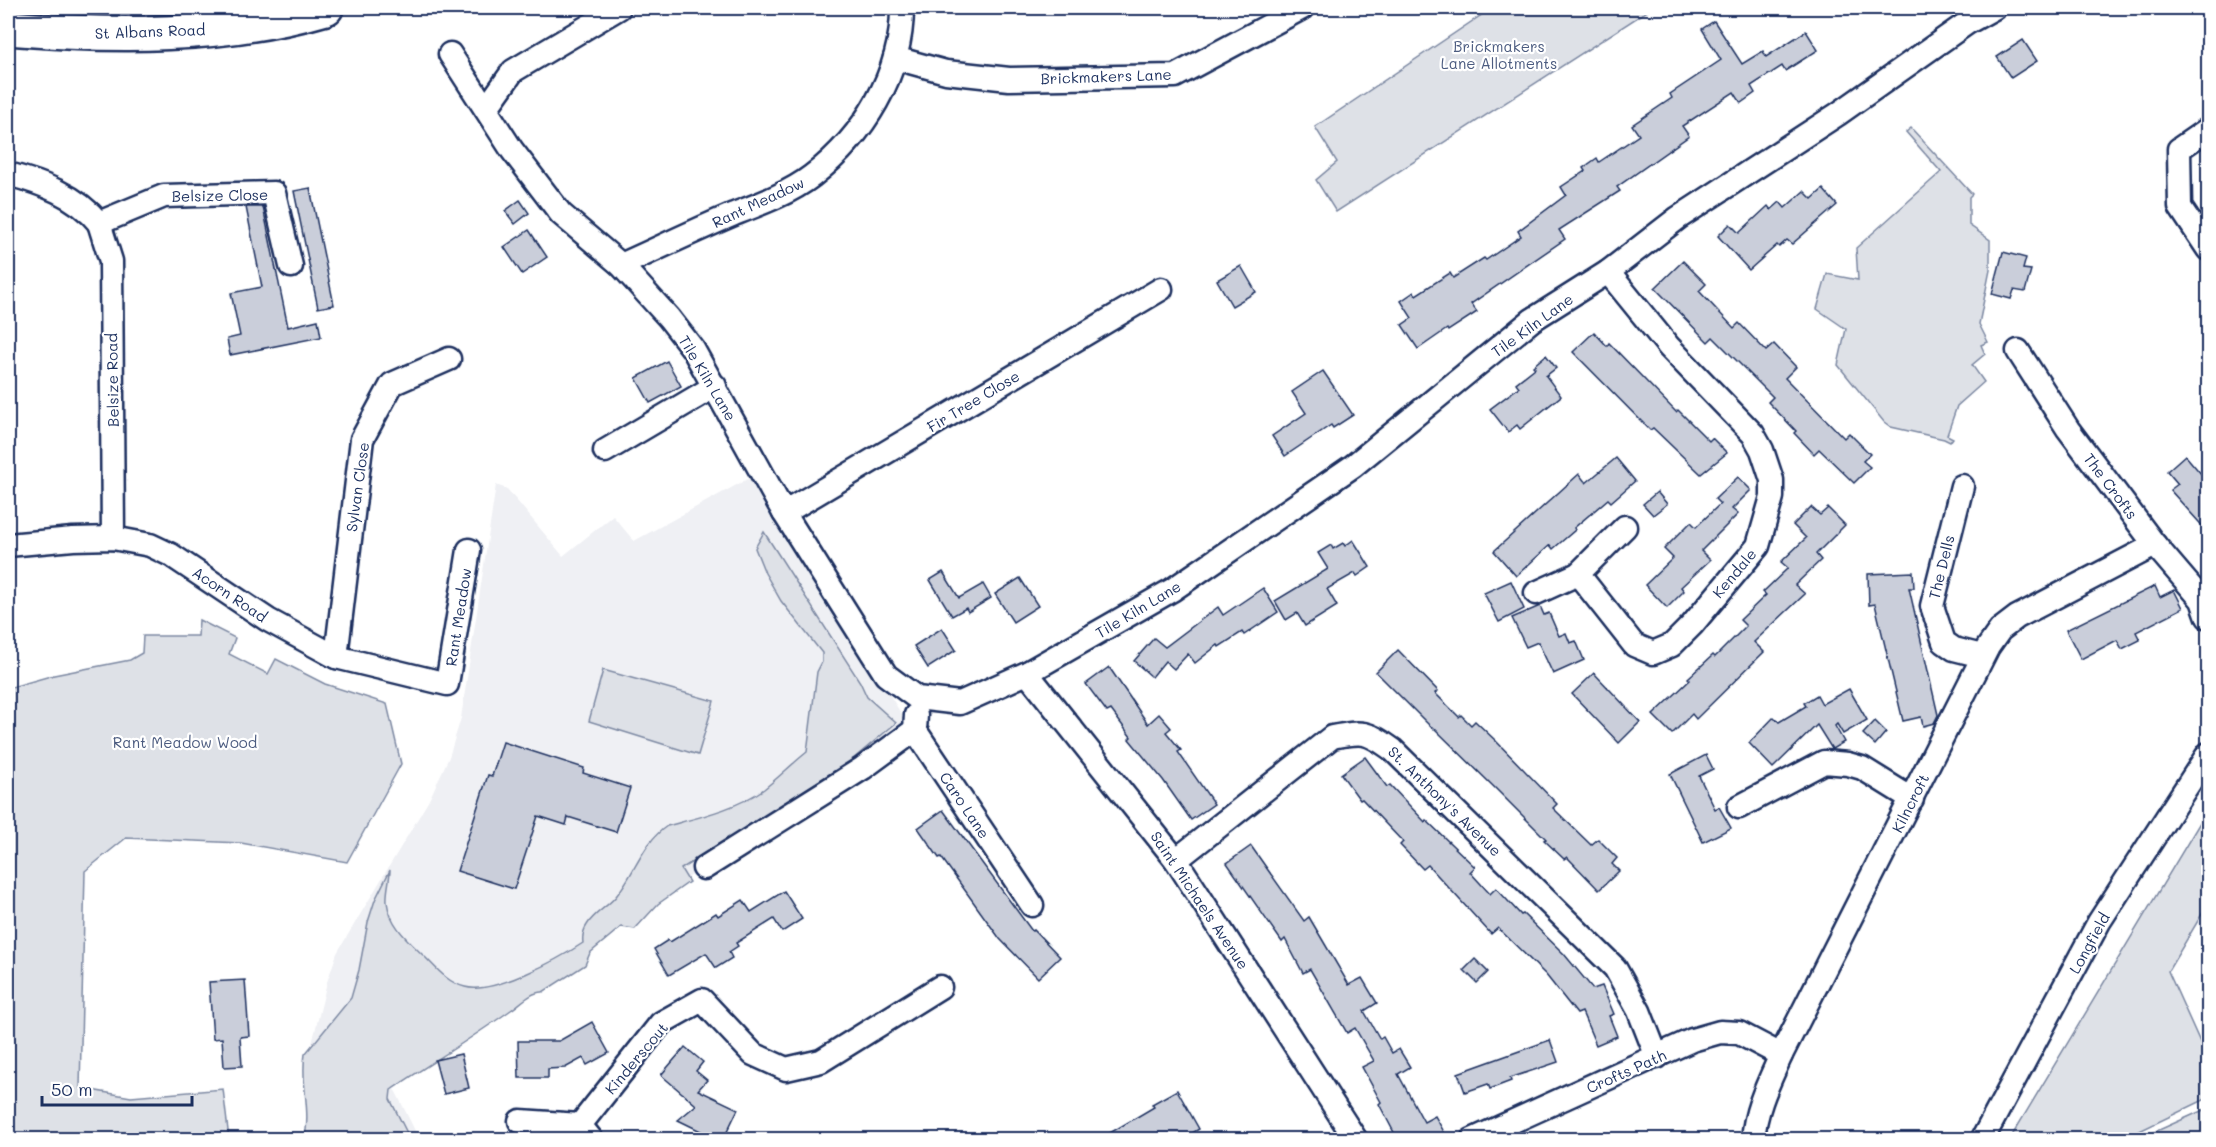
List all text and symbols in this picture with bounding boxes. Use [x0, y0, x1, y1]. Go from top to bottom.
street label: St Albans Road [94, 19, 206, 43]
park label: Brickmakers Lane Allotments [1441, 36, 1557, 73]
street label: Brickmakers Lane [1040, 64, 1172, 88]
street label: Rant Meadow [709, 172, 807, 232]
street label: Belsize Close [172, 184, 268, 206]
street label: Tile Kiln Lane [1487, 289, 1577, 361]
street label: Tile Kiln Lane [675, 332, 741, 424]
street label: Belsize Road [101, 333, 123, 427]
street label: Fir Tree Close [923, 366, 1023, 436]
street label: Sylvan Close [341, 441, 373, 533]
street label: The Crofts [2080, 449, 2142, 523]
street label: The Dells [1923, 533, 1959, 601]
street label: Kendale [1708, 544, 1760, 602]
street label: Acorn Road [189, 562, 271, 626]
street label: Rant Meadow [440, 566, 476, 668]
street label: Tile Kiln Lane [1092, 576, 1184, 642]
park label: Rant Meadow Wood [113, 732, 257, 752]
street label: St. Anthony's Avenue [1384, 742, 1506, 860]
street label: Caro Lane [935, 768, 995, 842]
street label: Kilncroft [1887, 770, 1933, 836]
street label: Saint Michaels Avenue [1146, 827, 1254, 973]
street label: Longfield [2064, 909, 2114, 977]
street label: Kinderscout [600, 1018, 672, 1098]
street label: Crofts Path [1583, 1045, 1669, 1097]
scale bar [42, 1069, 192, 1107]
text: 50 m [51, 1077, 93, 1101]

